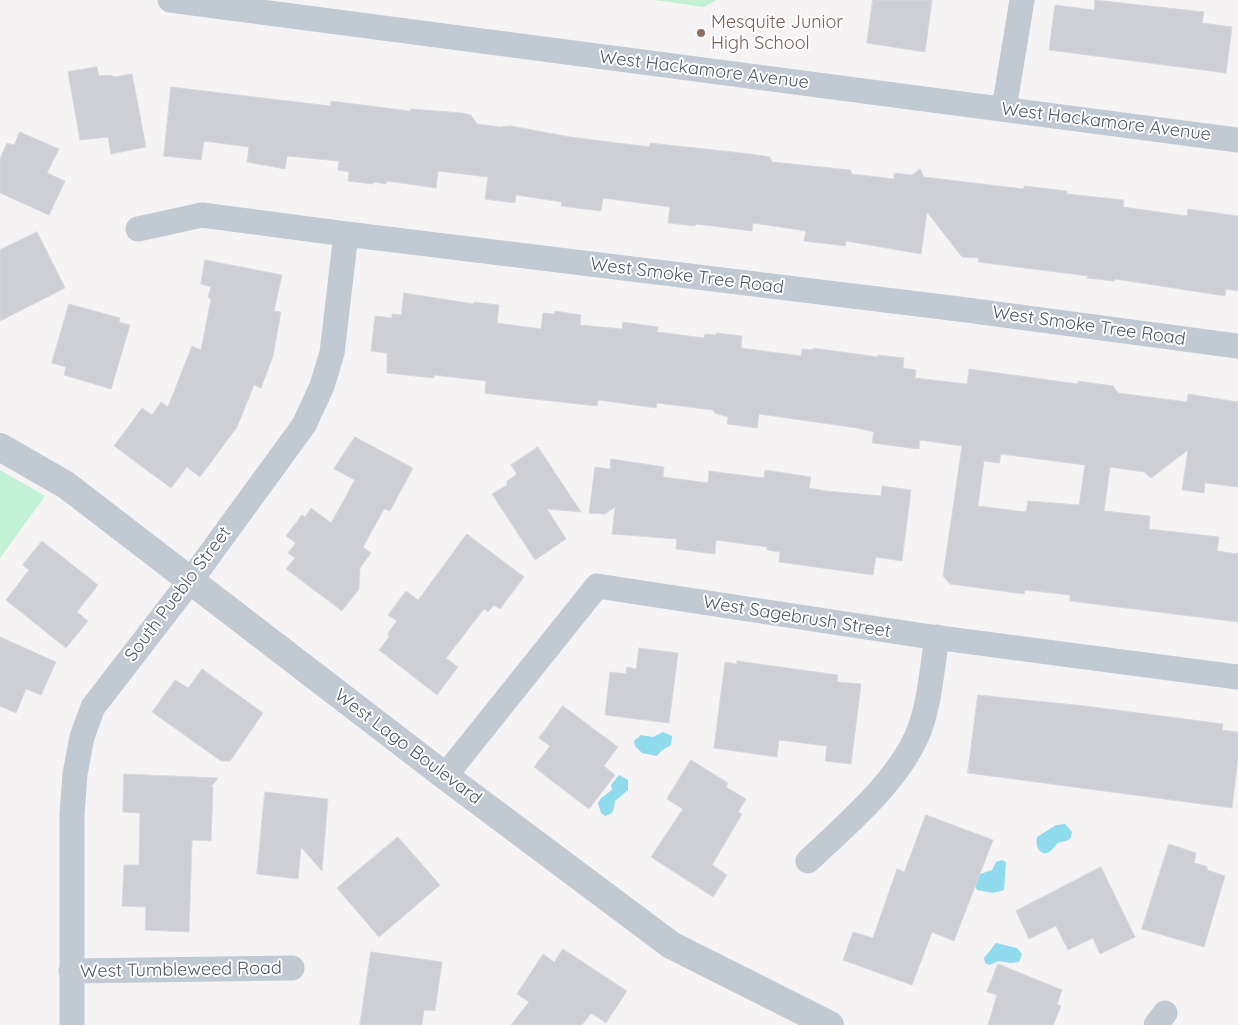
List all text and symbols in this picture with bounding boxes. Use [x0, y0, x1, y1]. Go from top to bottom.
place label: Mesquite Junior High School [711, 12, 843, 54]
marker: Mesquite Junior High School [695, 27, 707, 39]
street label: West Hackamore Avenue [598, 46, 810, 94]
street label: West Hackamore Avenue [1000, 98, 1212, 146]
street label: West Smoke Tree Road [589, 253, 785, 299]
street label: West Smoke Tree Road [991, 302, 1187, 350]
street label: South Pueblo Street [120, 522, 236, 666]
street label: West Sagebrush Street [702, 591, 892, 643]
street label: West Lago Boulevard [330, 685, 486, 809]
street label: West Tumbleweed Road [80, 957, 282, 983]

